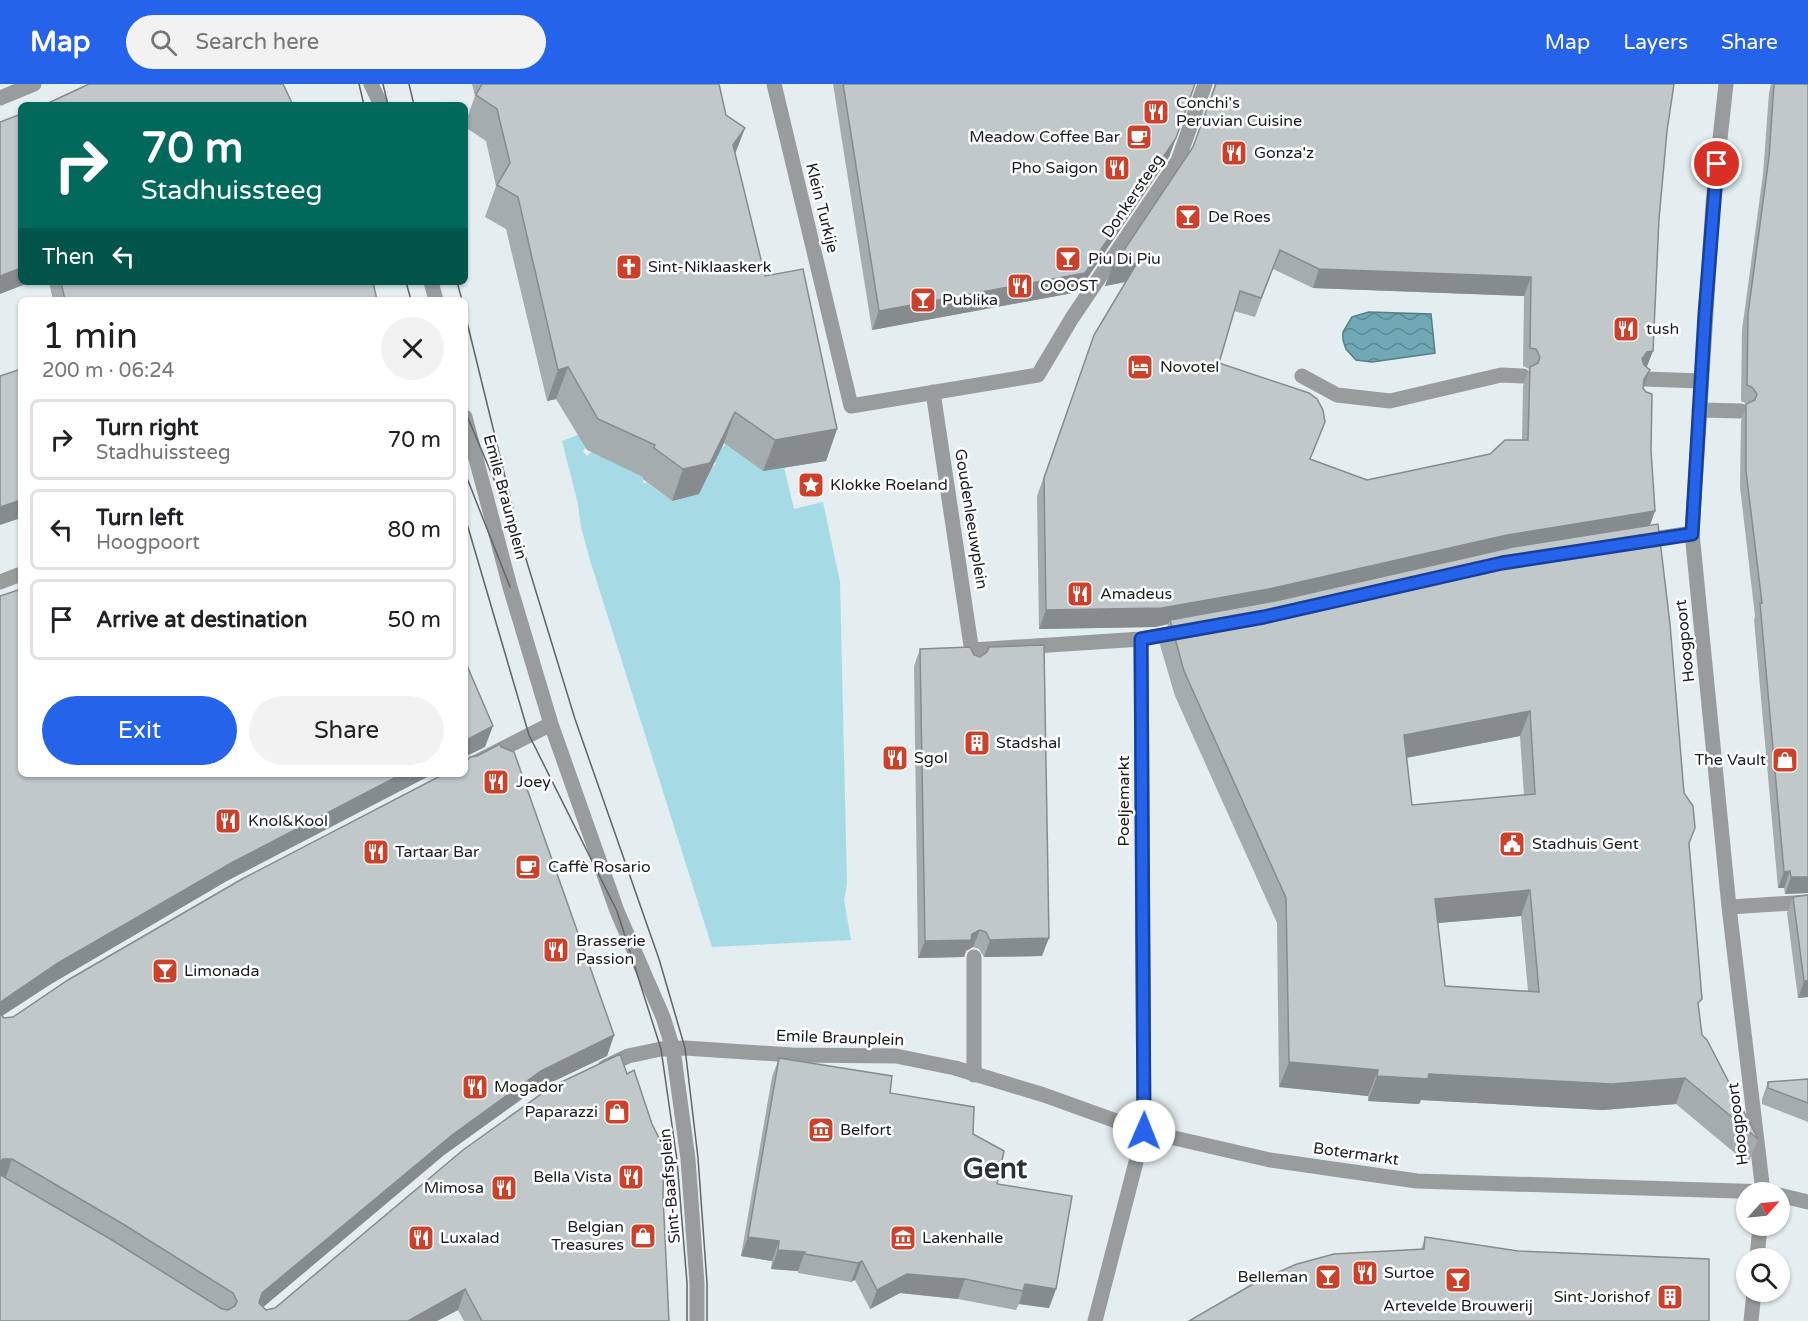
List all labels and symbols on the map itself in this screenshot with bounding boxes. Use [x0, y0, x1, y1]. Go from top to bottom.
place label: Conchi's Peruvian Cuisine [1176, 93, 1302, 131]
restaurant icon: Conchi's Peruvian Cuisine [1141, 97, 1171, 127]
cafe icon: Meadow Coffee Bar [1124, 122, 1154, 152]
place label: Meadow Coffee Bar [969, 127, 1121, 147]
restaurant icon: Gonza'z [1219, 138, 1249, 168]
pin [1691, 138, 1742, 189]
place label: Gonza'z [1254, 143, 1314, 163]
street label: Donkersteeg [1098, 150, 1168, 242]
restaurant icon: Pho Saigon [1102, 153, 1132, 183]
place label: Pho Saigon [1011, 158, 1098, 178]
street label: Klein Turkije [801, 161, 843, 255]
bar icon: De Roes [1173, 202, 1203, 232]
place label: De Roes [1208, 207, 1271, 227]
bar icon: Piu Di Piu [1053, 244, 1083, 274]
place label: Piu Di Piu [1088, 249, 1161, 269]
church icon: Sint-Niklaaskerk [614, 252, 644, 282]
place label: Sint-Niklaaskerk [648, 257, 772, 277]
restaurant icon: OOOST [1005, 271, 1035, 301]
place label: OOOST [1040, 276, 1098, 296]
bar icon: Publika [908, 285, 938, 315]
place label: Publika [942, 290, 998, 310]
restaurant icon: tush [1611, 314, 1641, 344]
place label: tush [1646, 319, 1679, 339]
hotel icon: Novotel [1125, 352, 1155, 382]
place label: Novotel [1160, 357, 1219, 377]
street label: Emile Braunplein [479, 432, 531, 562]
street label: Goudenleeuwplein [950, 447, 992, 591]
place icon: Klokke Roeland [796, 470, 826, 500]
place label: Klokke Roeland [830, 475, 948, 495]
restaurant icon: Amadeus [1065, 579, 1095, 609]
place label: Amadeus [1100, 584, 1172, 604]
street label: Hoogpoort [1671, 599, 1699, 683]
building icon: Stadshal [962, 728, 992, 758]
place label: Stadshal [996, 733, 1061, 753]
restaurant icon: Sgol [880, 743, 910, 773]
shop icon: The Vault [1770, 745, 1800, 775]
place label: Sgol [914, 748, 948, 768]
place label: The Vault [1694, 750, 1766, 770]
street label: Poeljemarkt [1114, 755, 1134, 847]
restaurant icon: Joey [481, 767, 511, 797]
place label: Joey [516, 772, 551, 792]
restaurant icon: Knol&Kool [213, 806, 243, 836]
place label: Knol&Kool [248, 811, 328, 831]
public building icon: Stadhuis Gent [1497, 829, 1527, 859]
place label: Stadhuis Gent [1532, 834, 1639, 854]
restaurant icon: Tartaar Bar [361, 837, 391, 867]
place label: Tartaar Bar [395, 842, 480, 862]
cafe icon: Caffè Rosario [513, 852, 543, 882]
place label: Caffè Rosario [548, 857, 651, 877]
place label: Brasserie Passion [576, 931, 646, 969]
restaurant icon: Brasserie Passion [541, 935, 571, 965]
bar icon: Limonada [150, 956, 180, 986]
place label: Limonada [184, 961, 259, 981]
street label: Emile Braunplein [776, 1026, 904, 1050]
restaurant icon: Mogador [460, 1072, 490, 1102]
place label: Mogador [494, 1077, 565, 1097]
street label: Hoogpoort [1723, 1081, 1753, 1167]
shop icon: Paparazzi [602, 1097, 632, 1127]
position arrow [1112, 1099, 1176, 1163]
place label: Paparazzi [525, 1102, 598, 1122]
museum icon: Belfort [806, 1115, 836, 1145]
place label: Belfort [840, 1120, 892, 1140]
street label: Sint-Baafsplein [655, 1128, 685, 1244]
street label: Botermarkt [1312, 1138, 1400, 1170]
district label: Gent [963, 1152, 1028, 1186]
restaurant icon: Bella Vista [616, 1162, 646, 1192]
place label: Bella Vista [533, 1167, 612, 1187]
restaurant icon: Mimosa [489, 1173, 519, 1203]
place label: Mimosa [424, 1178, 484, 1198]
north arrow [1736, 1182, 1790, 1236]
place label: Belgian Treasures [551, 1217, 624, 1255]
shop icon: Belgian Treasures [628, 1221, 658, 1251]
restaurant icon: Luxalad [406, 1223, 436, 1253]
museum icon: Lakenhalle [888, 1223, 918, 1253]
place label: Luxalad [440, 1228, 499, 1248]
place label: Lakenhalle [922, 1228, 1003, 1248]
restaurant icon: Surtoe [1350, 1258, 1380, 1288]
bar icon: Belleman [1313, 1262, 1343, 1292]
place label: Surtoe [1384, 1263, 1434, 1283]
bar icon: Artevelde Brouwerij [1443, 1265, 1473, 1295]
place label: Belleman [1237, 1267, 1308, 1287]
building icon: Sint-Jorishof [1655, 1282, 1685, 1312]
place label: Sint-Jorishof [1554, 1287, 1651, 1307]
place label: Artevelde Brouwerij [1383, 1296, 1533, 1316]

